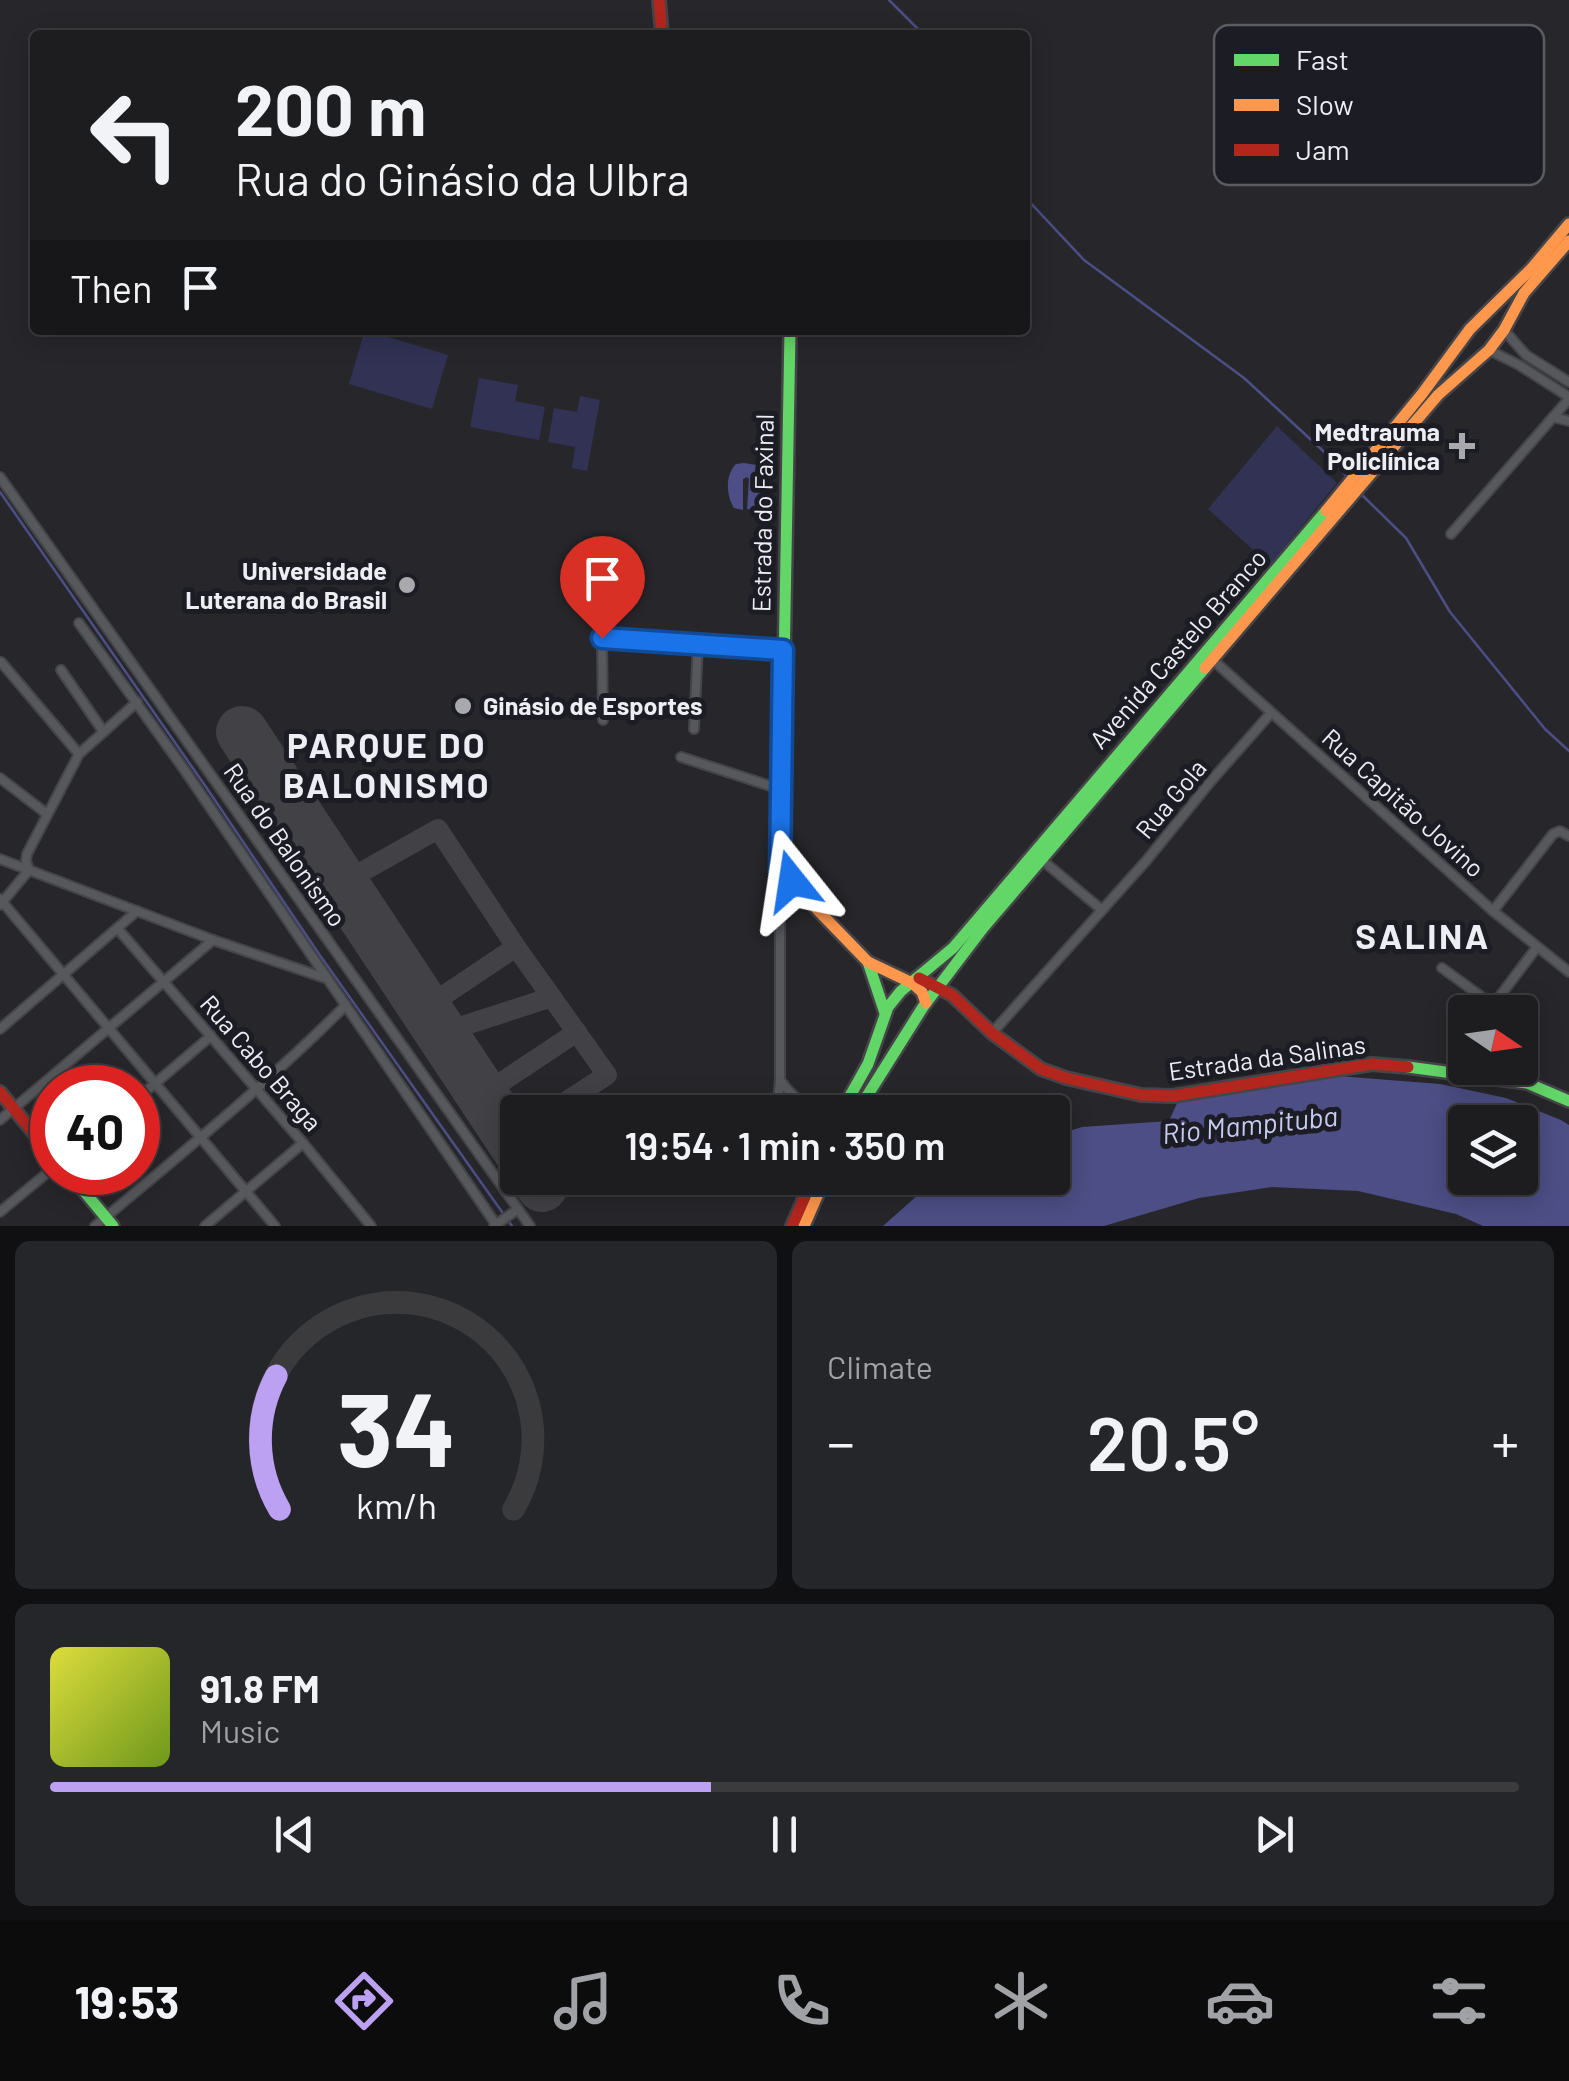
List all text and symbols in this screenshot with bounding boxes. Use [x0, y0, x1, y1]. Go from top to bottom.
legend [1214, 25, 1544, 185]
text: Fast [1296, 42, 1349, 76]
text: 200 m [235, 66, 426, 150]
icon: left [70, 70, 200, 200]
text: Slow [1296, 87, 1354, 121]
text: Jam [1296, 132, 1350, 166]
text: Rua do Ginásio da Ulbra [235, 151, 690, 205]
icon: arrive [173, 260, 228, 315]
text: Then [70, 265, 153, 311]
street label: Estrada do Faxinal [745, 414, 779, 612]
place label: Medtrauma Policlínica [1314, 416, 1440, 475]
marker: Medtrauma Policlínica [1449, 433, 1475, 459]
pin [560, 536, 645, 639]
street label: Avenida Castelo Branco [1083, 543, 1272, 754]
icon: arrive [575, 551, 630, 606]
place label: Universidade Luterana do Brasil [185, 555, 387, 614]
marker: Universidade Luterana do Brasil [396, 574, 418, 596]
place label: Ginásio de Esportes [483, 690, 702, 720]
marker: Ginásio de Esportes [452, 695, 474, 717]
street label: Rua Capitão Jovino [1317, 722, 1491, 883]
district label: PARQUE DO BALONISMO [283, 723, 491, 805]
street label: Rua Gola [1129, 753, 1212, 844]
street label: Rua do Balonismo [218, 757, 353, 932]
position arrow [740, 829, 844, 933]
district label: SALINA [1355, 914, 1491, 956]
street label: Rua Cabo Braga [195, 988, 329, 1136]
north arrow [1448, 995, 1538, 1085]
map controls [1448, 995, 1538, 1195]
street label: Estrada da Salinas [1166, 1028, 1367, 1086]
speed limit sign: 40 [30, 1065, 160, 1195]
water label: Rio Mampituba [1160, 1098, 1339, 1150]
button: layers [1448, 1105, 1538, 1195]
text: 19:54 · 1 min · 350 m [625, 1122, 945, 1168]
text: Climate [827, 1347, 933, 1385]
text: 34 [336, 1363, 456, 1488]
text: 20.5° [1087, 1396, 1259, 1486]
text: − [827, 1408, 855, 1474]
text: + [1491, 1408, 1519, 1474]
text: km/h [356, 1483, 436, 1526]
text: 91.8 FM [200, 1665, 320, 1711]
text: Music [200, 1711, 280, 1749]
icon: previous [267, 1807, 322, 1862]
icon: pause [757, 1807, 812, 1862]
icon: next [1247, 1807, 1302, 1862]
icon: directions [329, 1966, 399, 2036]
icon: music [548, 1966, 618, 2036]
icon: phone [767, 1966, 837, 2036]
icon: climate [986, 1966, 1056, 2036]
icon: car [1205, 1966, 1275, 2036]
icon: filters [1424, 1966, 1494, 2036]
text: 19:53 [75, 1974, 179, 2028]

